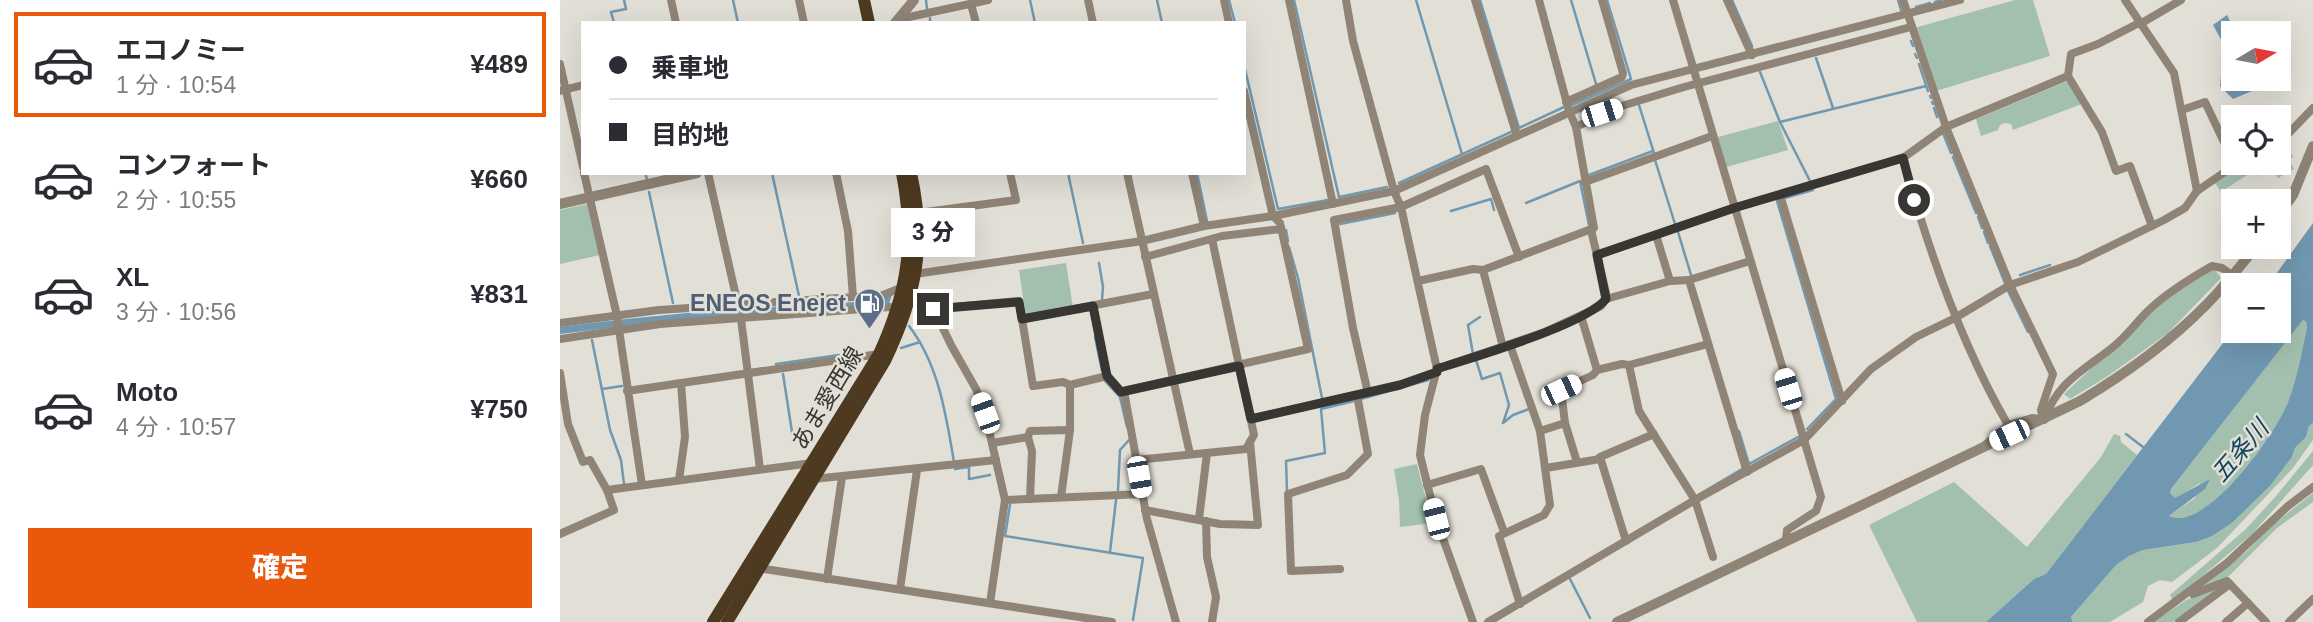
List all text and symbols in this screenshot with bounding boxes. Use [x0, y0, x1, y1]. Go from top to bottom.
north arrow [2221, 21, 2291, 91]
map controls [2221, 21, 2291, 343]
icon: car [32, 33, 95, 96]
text: エコノミー [116, 35, 246, 65]
text: ¥489 [470, 49, 528, 79]
text: 乗車地 [651, 53, 729, 83]
text: 1 分 · 10:54 [116, 72, 236, 98]
car [1579, 97, 1626, 129]
button: locate [2221, 105, 2291, 175]
text: 目的地 [651, 120, 729, 150]
icon: car [32, 148, 95, 211]
text: コンフォート [116, 150, 271, 180]
text: ¥660 [470, 164, 528, 194]
route start [1898, 184, 1930, 216]
text: 2 分 · 10:55 [116, 187, 236, 213]
button: + [2221, 189, 2291, 259]
callout: 3 分 [891, 208, 975, 256]
text: 3 分 [912, 219, 954, 245]
text: XL [116, 262, 149, 292]
icon: car [32, 263, 95, 326]
button: − [2221, 273, 2291, 343]
text: ¥831 [470, 279, 528, 309]
fuel station icon: ENEOS Enejet [852, 286, 886, 330]
place label: ENEOS Enejet [690, 290, 846, 316]
route end [917, 293, 949, 325]
text: 3 分 · 10:56 [116, 299, 236, 325]
street label: あま愛西線 [786, 342, 868, 454]
car [1772, 366, 1805, 412]
car [1538, 372, 1585, 408]
text: Moto [116, 377, 178, 407]
icon: car [32, 378, 95, 441]
car [968, 390, 1003, 436]
text: ¥750 [470, 394, 528, 424]
water label: 五条川 [2206, 412, 2275, 487]
text: 4 分 · 10:57 [116, 414, 236, 440]
car [1986, 417, 2033, 453]
car [1126, 454, 1153, 500]
car [1421, 496, 1452, 542]
button: 確定 [28, 528, 532, 608]

